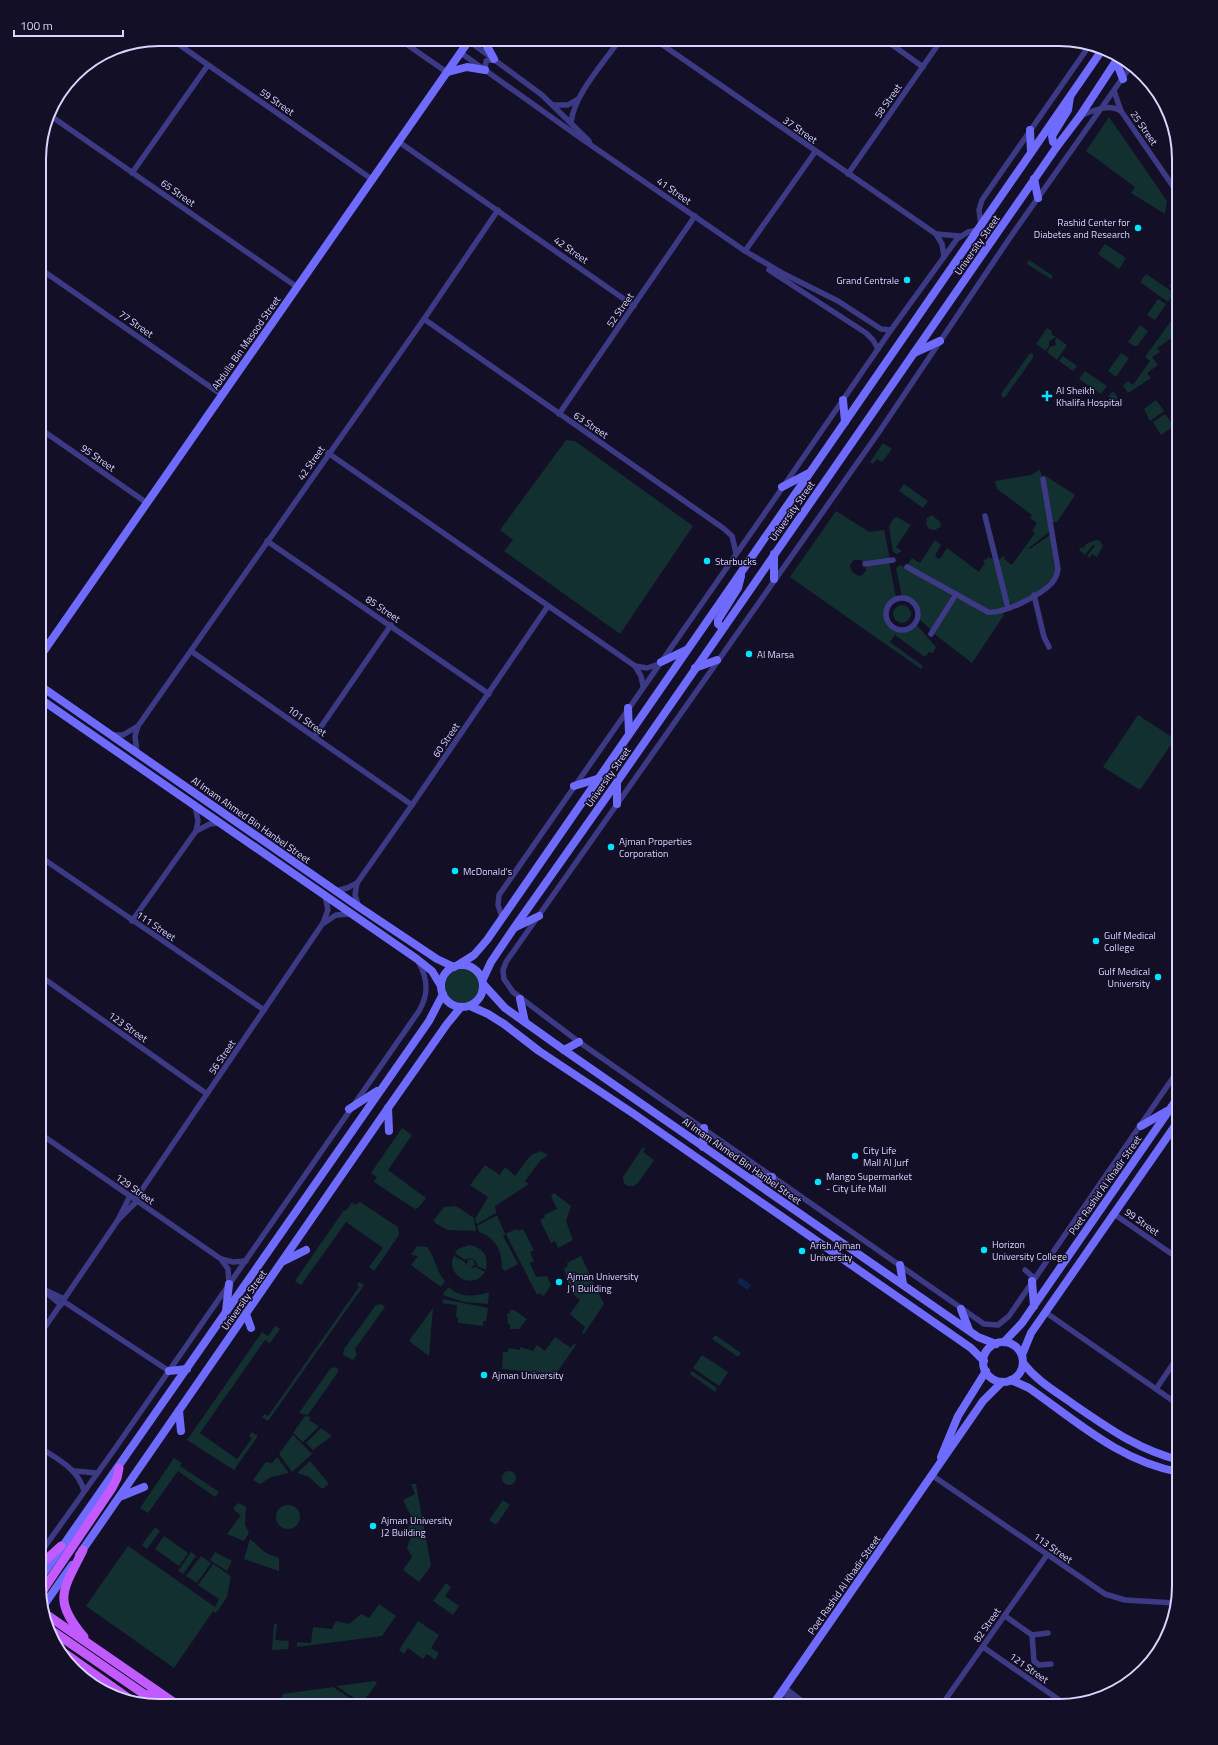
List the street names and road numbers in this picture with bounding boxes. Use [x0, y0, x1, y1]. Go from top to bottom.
street label: 58 Street [871, 80, 906, 121]
street label: 59 Street [257, 85, 298, 120]
street label: 25 Street [1127, 108, 1162, 149]
street label: 37 Street [780, 113, 821, 148]
street label: 41 Street [654, 174, 695, 209]
street label: 65 Street [158, 176, 199, 211]
street label: University Street [951, 211, 1004, 278]
street label: 42 Street [551, 233, 592, 268]
street label: 52 Street [603, 289, 638, 330]
street label: Abdulla Bin Masood Street [208, 293, 284, 393]
street label: 77 Street [116, 307, 157, 342]
street label: 63 Street [571, 408, 612, 442]
street label: 95 Street [78, 441, 119, 476]
street label: 42 Street [294, 442, 329, 483]
street label: University Street [766, 477, 819, 544]
street label: 85 Street [363, 592, 404, 626]
street label: 101 Street [284, 702, 330, 740]
street label: 60 Street [429, 719, 463, 760]
street label: University Street [582, 743, 635, 810]
street label: Al Imam Ahmed Bin Hanbel Street [188, 773, 314, 867]
street label: 111 Street [133, 907, 179, 945]
street label: 123 Street [105, 1008, 151, 1046]
street label: 56 Street [205, 1036, 239, 1077]
street label: Al Imam Ahmed Bin Hanbel Street [679, 1114, 805, 1208]
street label: Poet Rashid Al Khadir Street [1065, 1132, 1145, 1238]
street label: 129 Street [112, 1170, 158, 1208]
street label: 99 Street [1122, 1205, 1163, 1240]
street label: University Street [218, 1266, 271, 1333]
street label: 113 Street [1030, 1529, 1076, 1567]
street label: Poet Rashid Al Khadir Street [804, 1532, 884, 1638]
street label: 82 Street [970, 1604, 1005, 1645]
street label: 121 Street [1006, 1649, 1052, 1687]

